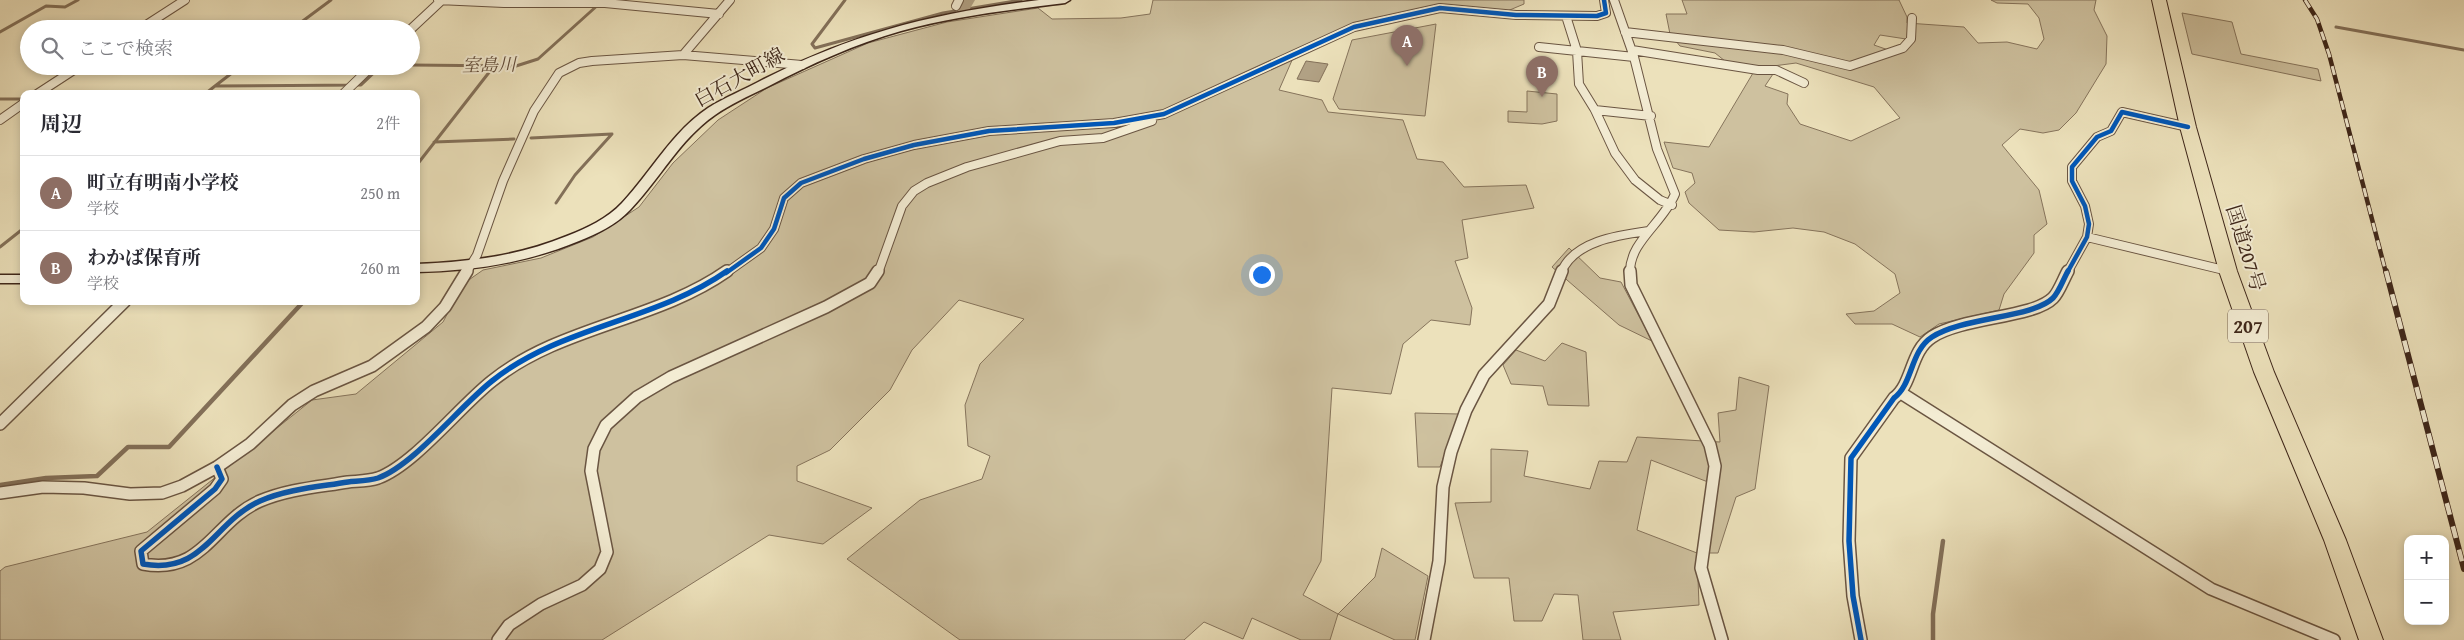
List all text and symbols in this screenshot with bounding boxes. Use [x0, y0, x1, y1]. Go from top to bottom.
search box [20, 20, 420, 75]
pin: A [1391, 25, 1423, 66]
icon: search [38, 34, 66, 62]
text: ここで検索 [78, 34, 173, 62]
street label: 白石大町線 [688, 40, 790, 113]
water label: 室島川 [462, 50, 518, 78]
pin: B [1526, 56, 1558, 97]
text: 周辺 [40, 108, 82, 139]
text: 2件 [376, 111, 400, 135]
text: 町立有明南小学校 [87, 168, 239, 196]
text: A [51, 181, 61, 205]
text: 250 m [360, 181, 400, 205]
text: 学校 [87, 196, 119, 220]
street label: 国道207号 [2220, 201, 2273, 295]
text: わかば保育所 [87, 243, 201, 271]
text: B [51, 256, 61, 280]
text: 260 m [360, 256, 400, 280]
your location [1249, 262, 1275, 288]
text: 学校 [87, 271, 119, 295]
road number: 207 [2228, 310, 2268, 342]
map controls [2404, 535, 2449, 625]
button: + [2404, 535, 2449, 580]
button: − [2404, 580, 2449, 625]

